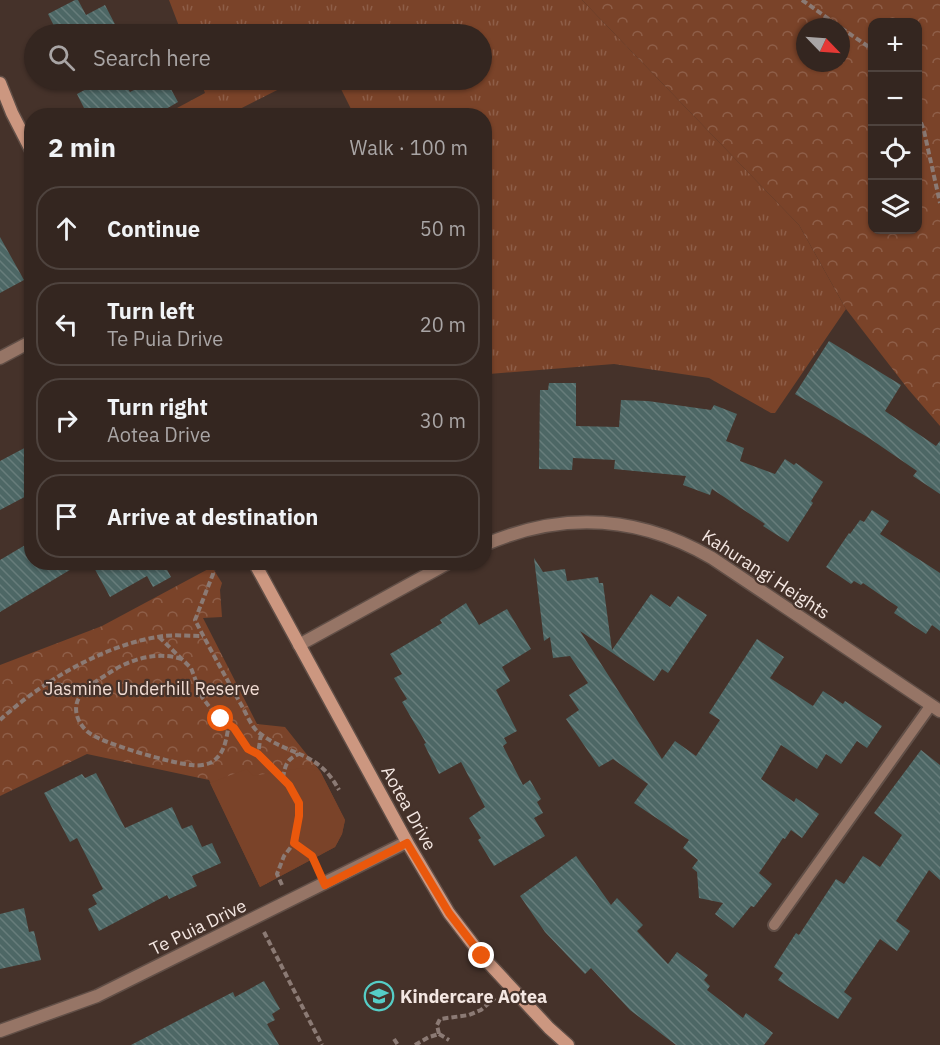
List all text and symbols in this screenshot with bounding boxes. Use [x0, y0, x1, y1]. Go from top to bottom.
north arrow [796, 18, 850, 72]
map controls [868, 18, 922, 234]
button: + [868, 18, 922, 72]
search box [24, 24, 492, 90]
icon: search [45, 41, 78, 74]
text: Search here [93, 43, 211, 72]
button: − [868, 72, 922, 126]
button: locate [868, 126, 922, 180]
text: 2 min [48, 130, 116, 164]
text: Walk · 100 m [350, 134, 468, 161]
button: layers [868, 180, 922, 234]
icon: ahead [50, 212, 83, 245]
text: Continue [107, 214, 200, 243]
text: 50 m [420, 215, 466, 242]
text: Turn left [107, 296, 195, 325]
icon: left [50, 308, 83, 341]
text: 20 m [420, 311, 466, 338]
text: Te Puia Drive [107, 325, 223, 352]
text: Turn right [107, 392, 208, 421]
icon: right [50, 404, 83, 437]
text: 30 m [420, 407, 466, 434]
text: Aotea Drive [107, 421, 211, 448]
icon: arrive [50, 500, 83, 533]
text: Arrive at destination [107, 502, 318, 531]
street label: Kahurangi Heights [698, 524, 834, 624]
park label: Jasmine Underhill Reserve [44, 677, 260, 700]
route start [207, 705, 233, 731]
street label: Aotea Drive [376, 762, 442, 855]
street label: Te Puia Drive [146, 894, 250, 960]
route end [468, 942, 494, 968]
school or university icon: Kindercare Aotea [363, 980, 395, 1012]
place label: Kindercare Aotea [400, 985, 547, 1008]

